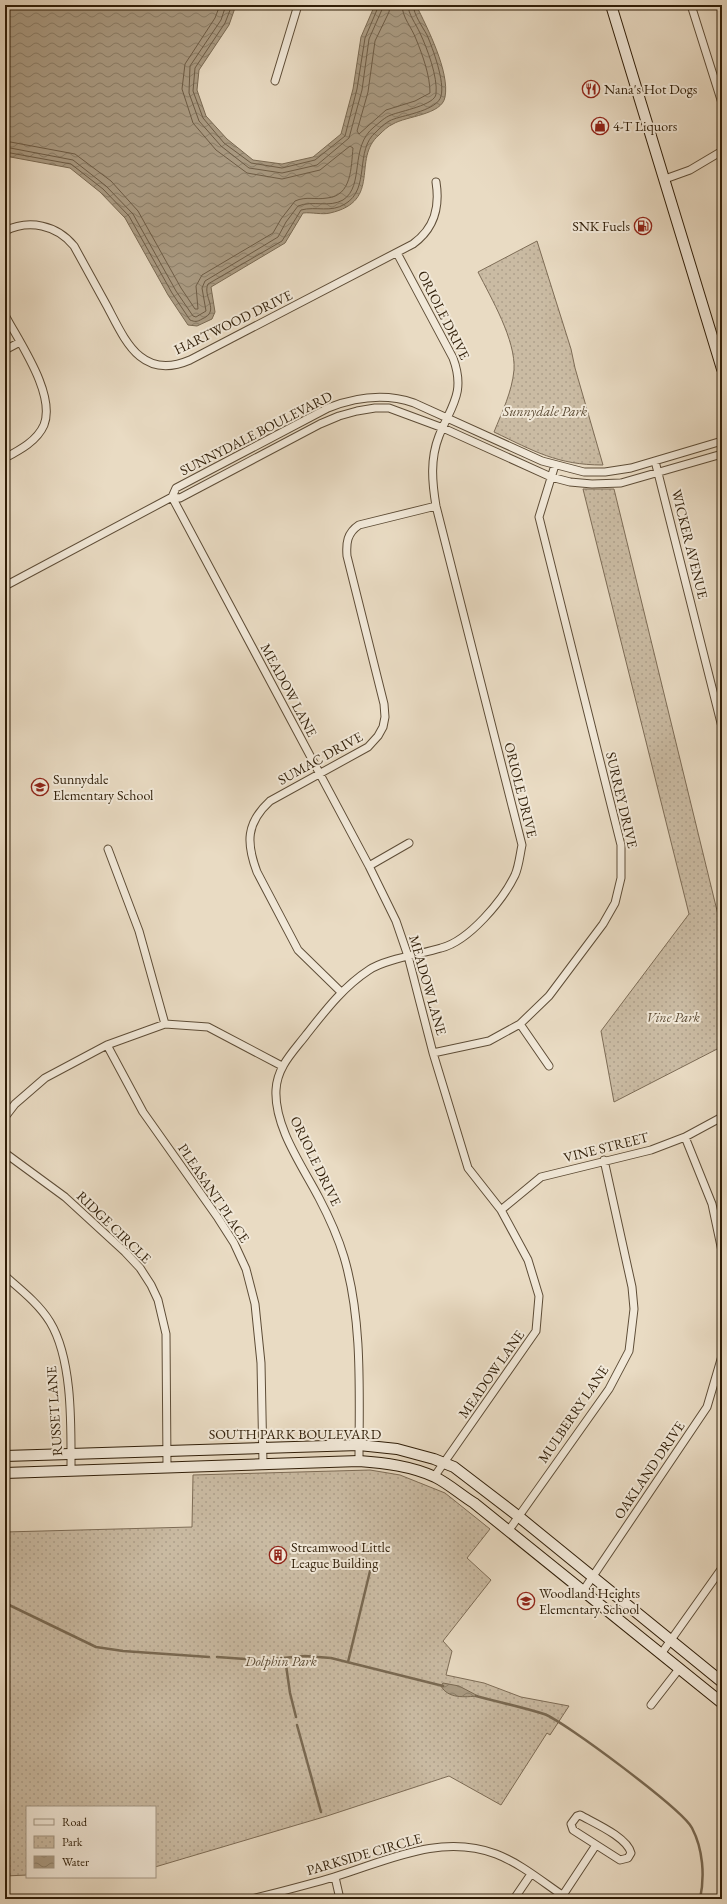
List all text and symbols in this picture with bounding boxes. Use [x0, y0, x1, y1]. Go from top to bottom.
restaurant icon: Nana's Hot Dogs [581, 79, 601, 99]
place label: Nana's Hot Dogs [604, 80, 698, 98]
shop icon: 4-T Liquors [590, 116, 610, 136]
place label: 4-T Liquors [613, 117, 678, 135]
fuel station icon: SNK Fuels [633, 216, 653, 236]
place label: SNK Fuels [572, 217, 630, 235]
street label: ORIOLE DRIVE [414, 267, 474, 363]
street label: HARTWOOD DRIVE [171, 286, 295, 358]
street label: SUNNYDALE BOULEVARD [177, 386, 336, 479]
park label: Sunnydale Park [502, 402, 588, 420]
street label: WICKER AVENUE [668, 487, 712, 601]
street label: MEADOW LANE [257, 640, 321, 740]
street label: SUMAC DRIVE [274, 727, 366, 789]
street label: ORIOLE DRIVE [500, 740, 542, 840]
street label: SURREY DRIVE [602, 750, 642, 850]
place label: Sunnydale Elementary School [53, 770, 154, 804]
school or university icon: Sunnydale Elementary School [30, 777, 50, 797]
street label: MEADOW LANE [405, 933, 451, 1037]
park label: Vine Park [646, 1008, 700, 1026]
street label: ORIOLE DRIVE [287, 1113, 346, 1209]
street label: VINE STREET [562, 1128, 651, 1166]
street label: PLEASANT PLACE [174, 1140, 254, 1246]
street label: RIDGE CIRCLE [73, 1187, 155, 1267]
street label: MEADOW LANE [454, 1326, 528, 1422]
street label: MULBERRY LANE [534, 1362, 612, 1466]
street label: RUSSET LANE [42, 1365, 66, 1457]
street label: OAKLAND DRIVE [610, 1417, 688, 1522]
street label: SOUTH PARK BOULEVARD [209, 1425, 382, 1443]
place label: Streamwood Little League Building [291, 1538, 391, 1572]
building icon: Streamwood Little League Building [268, 1545, 288, 1565]
place label: Woodland Heights Elementary School [539, 1584, 641, 1618]
school or university icon: Woodland Heights Elementary School [516, 1591, 536, 1611]
park label: Dolphin Park [244, 1652, 318, 1670]
legend [26, 1806, 156, 1878]
text: Road [62, 1814, 88, 1830]
street label: PARKSIDE CIRCLE [304, 1829, 424, 1879]
text: Park [62, 1834, 83, 1850]
text: Water [62, 1854, 89, 1870]

